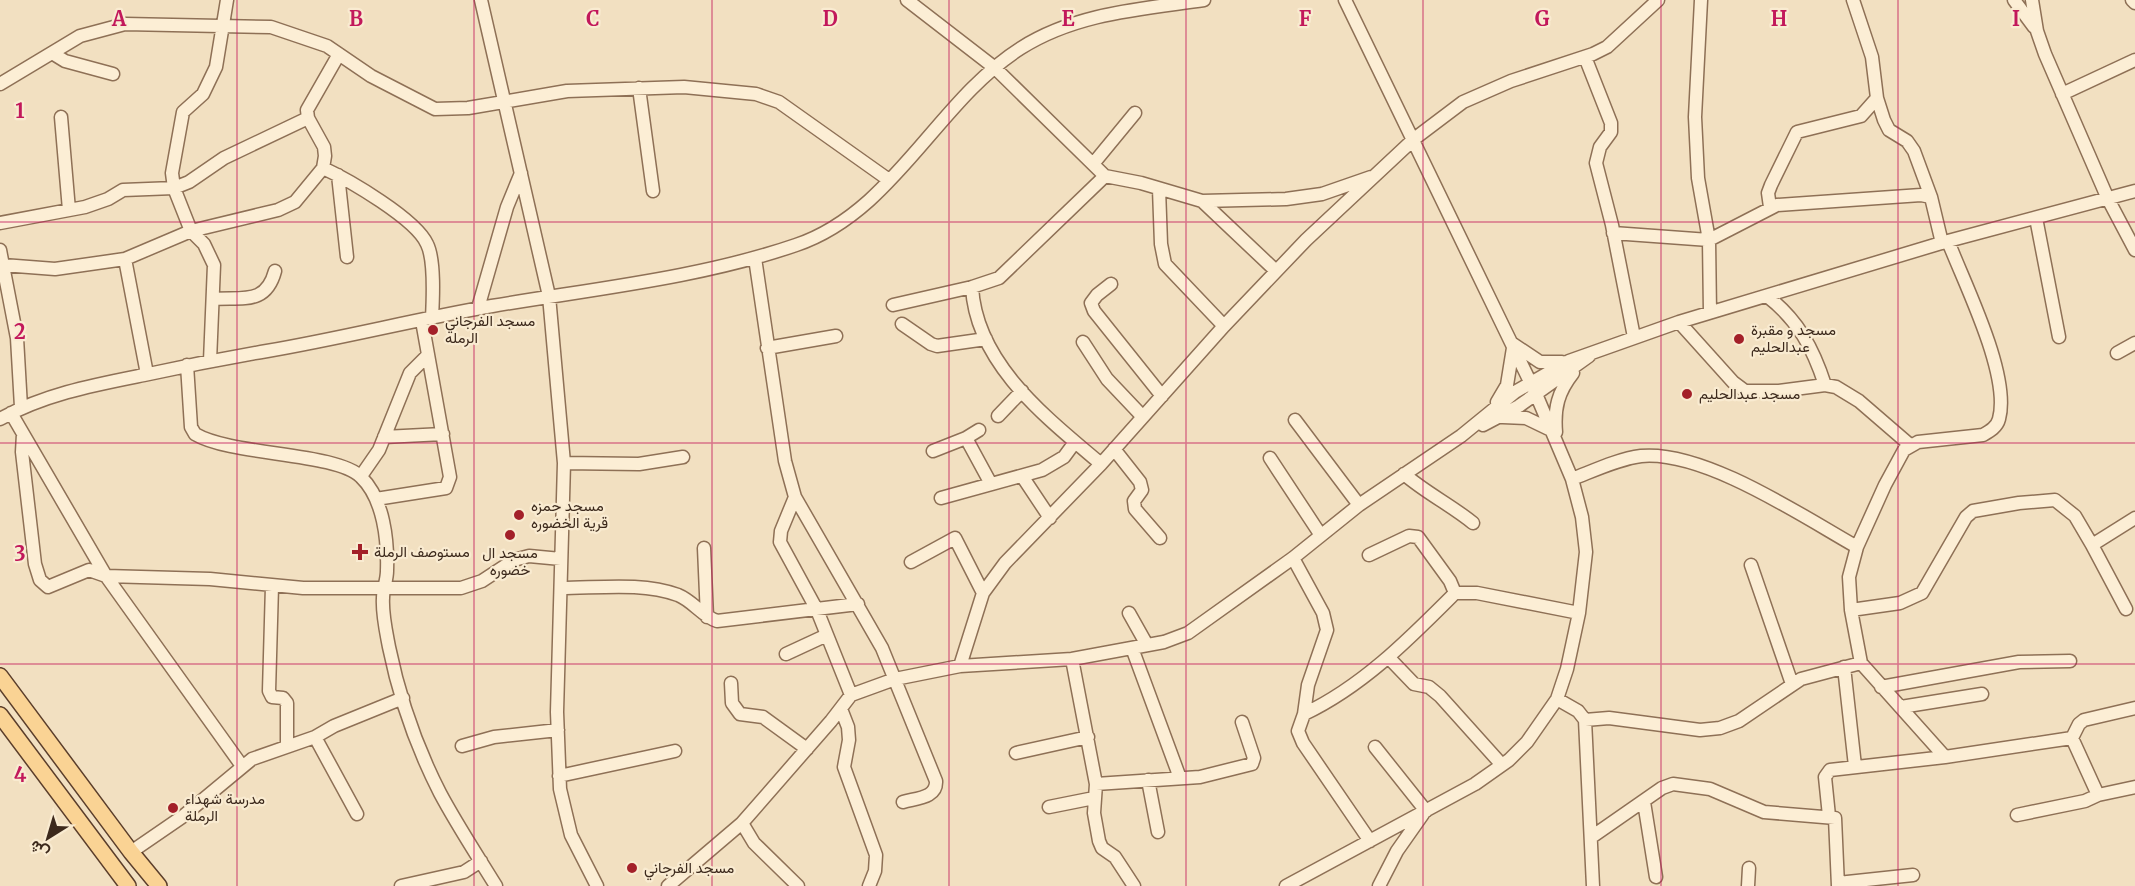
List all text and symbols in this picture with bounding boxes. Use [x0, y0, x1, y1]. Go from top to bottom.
text: A [111, 6, 127, 31]
text: B [349, 6, 363, 31]
text: C [586, 6, 600, 31]
text: D [822, 6, 838, 31]
text: E [1061, 6, 1075, 31]
text: F [1299, 6, 1312, 31]
text: G [1535, 6, 1550, 31]
text: H [1771, 6, 1787, 31]
text: I [2012, 6, 2020, 31]
text: 1 [15, 98, 25, 123]
place label: مسجد الفرجاني الرمله [445, 311, 535, 347]
text: 2 [14, 319, 26, 344]
place label: مسجد و مقبرة عبدالحليم [1751, 320, 1836, 357]
marker: مسجد الفرجاني الرمله [426, 323, 440, 337]
marker: مسجد و مقبرة عبدالحليم [1732, 332, 1746, 346]
place label: مسجد عبدالحليم [1699, 384, 1800, 404]
marker: مسجد عبدالحليم [1680, 387, 1694, 401]
place label: مسجد حمزه قرية الخضوره [531, 496, 608, 532]
marker: مسجد حمزه قرية الخضوره [512, 508, 526, 522]
marker: مسجد ال خضوره [503, 528, 517, 542]
text: 3 [14, 541, 26, 566]
place label: مستوصف الرملة [374, 542, 470, 561]
marker: مستوصف الرملة [351, 543, 369, 561]
place label: مسجد ال خضوره [482, 543, 538, 579]
text: 4 [14, 762, 27, 787]
place label: مدرسة شهداء الرملة [185, 789, 265, 825]
marker: مدرسة شهداء الرملة [166, 801, 180, 815]
north arrow [18, 808, 78, 868]
text: ش [25, 836, 53, 864]
place label: مسجد الفرجاني [644, 858, 734, 881]
marker: مسجد الفرجاني [625, 861, 639, 875]

